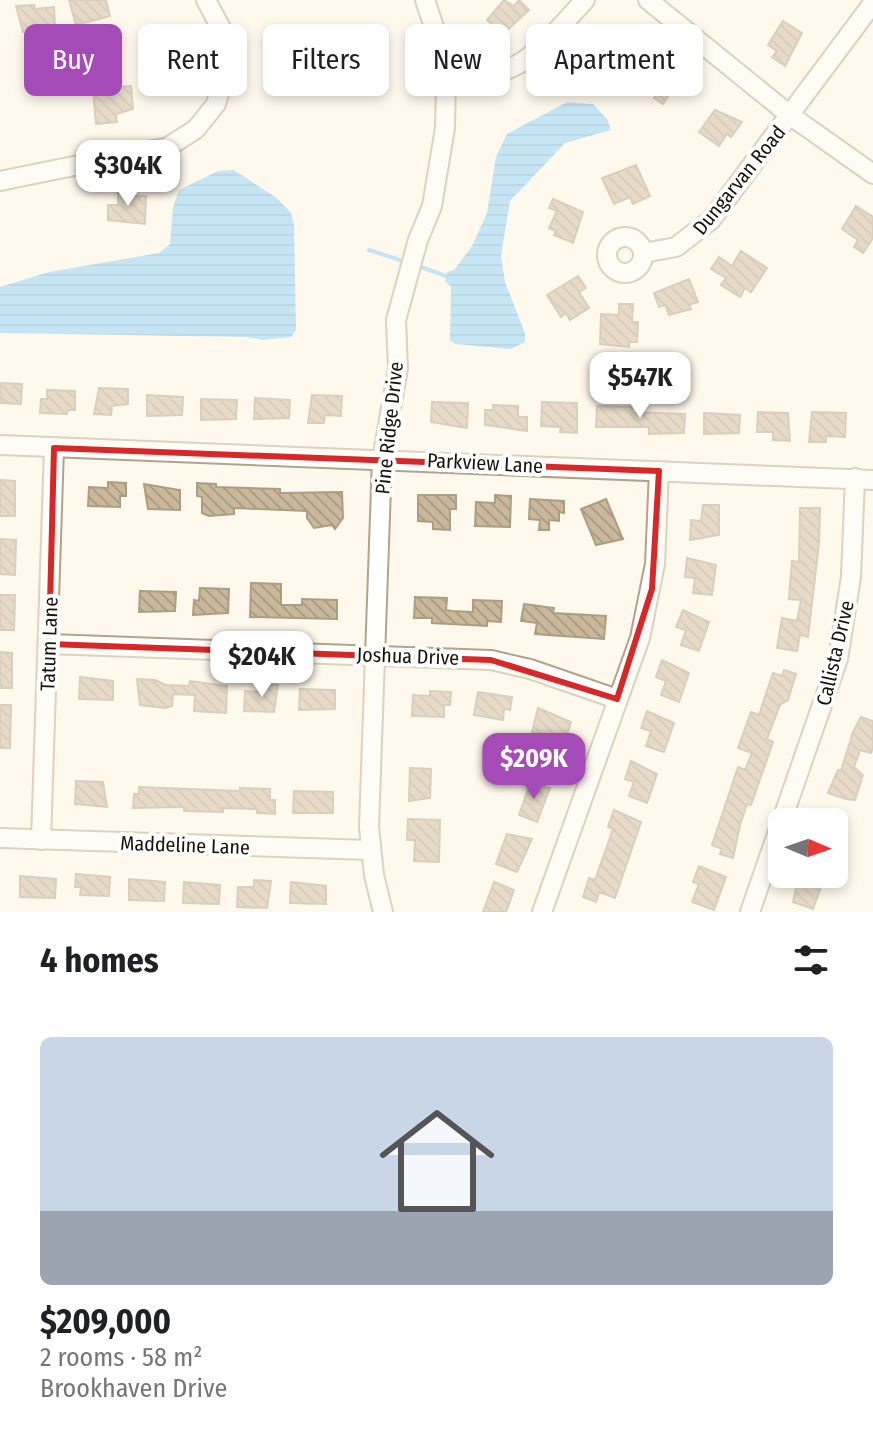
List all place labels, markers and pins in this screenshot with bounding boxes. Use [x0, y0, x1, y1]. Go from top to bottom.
pin: $304K [72, 140, 184, 208]
pin: $547K [584, 352, 696, 420]
pin: $204K [206, 631, 318, 699]
pin: $209K [478, 733, 590, 801]

